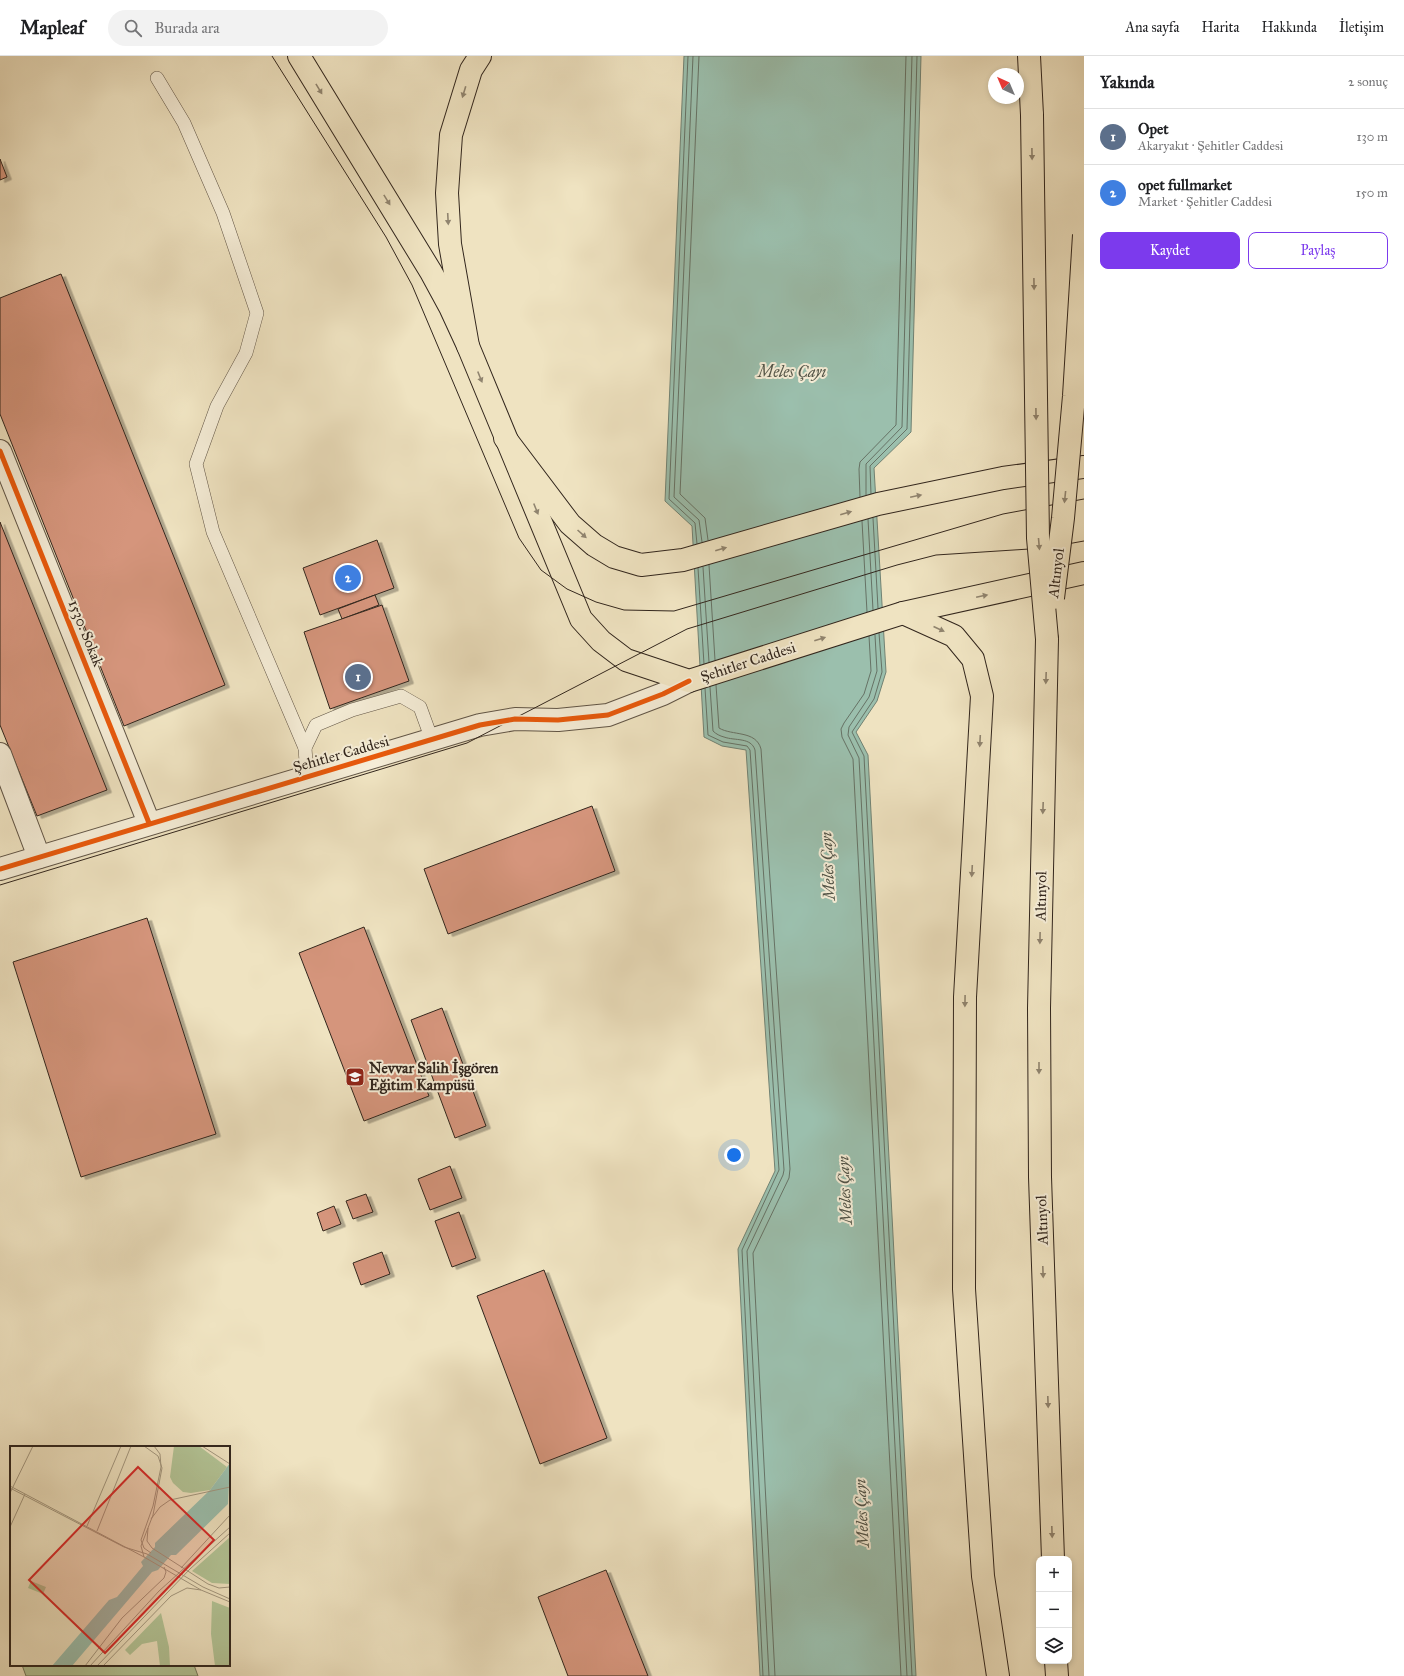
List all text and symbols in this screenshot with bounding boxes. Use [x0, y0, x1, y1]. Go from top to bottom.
search box [108, 10, 388, 46]
text: Mapleaf [20, 16, 84, 39]
icon: search [122, 17, 144, 39]
text: Burada ara [154, 19, 220, 37]
text: Ana sayfa [1126, 19, 1179, 36]
text: Harita [1201, 19, 1239, 36]
text: Hakkında [1261, 19, 1317, 36]
text: İletişim [1339, 19, 1384, 36]
north arrow [988, 68, 1024, 104]
text: Yakında [1100, 72, 1154, 93]
text: 2 sonuç [1348, 74, 1388, 90]
one-way arrow [316, 83, 323, 95]
one-way arrow [461, 86, 467, 98]
text: Opet [1138, 120, 1169, 138]
text: 1 [1110, 129, 1116, 145]
text: 130 m [1356, 129, 1388, 145]
text: Akaryakıt · Şehitler Caddesi [1138, 138, 1283, 154]
one-way arrow [1029, 148, 1035, 161]
text: opet fullmarket [1138, 176, 1232, 194]
text: 2 [1110, 185, 1116, 201]
text: 150 m [1356, 185, 1388, 201]
text: Market · Şehitler Caddesi [1138, 194, 1272, 210]
one-way arrow [383, 195, 391, 205]
one-way arrow [445, 213, 452, 225]
button: Kaydet [1100, 232, 1240, 269]
button: Paylaş [1248, 232, 1388, 269]
one-way arrow [1031, 278, 1037, 291]
water label: Meles Çayı [756, 362, 827, 381]
one-way arrow [478, 371, 484, 383]
one-way arrow [1033, 408, 1039, 421]
one-way arrow [1061, 491, 1068, 503]
one-way arrow [910, 493, 922, 499]
one-way arrow [534, 504, 540, 516]
one-way arrow [840, 510, 852, 516]
one-way arrow [577, 529, 586, 538]
one-way arrow [1035, 538, 1042, 550]
one-way arrow [715, 546, 727, 552]
street label: Altınyol [1044, 546, 1068, 600]
pin: 2 [335, 563, 361, 593]
one-way arrow [976, 592, 988, 598]
street label: 1530. Sokak [64, 597, 108, 669]
one-way arrow [933, 626, 944, 632]
one-way arrow [814, 636, 826, 642]
street label: Şehitler Caddesi [698, 638, 798, 686]
pin: 1 [345, 662, 371, 692]
one-way arrow [1043, 672, 1050, 684]
street label: Şehitler Caddesi [291, 732, 391, 776]
one-way arrow [976, 735, 983, 747]
one-way arrow [1040, 802, 1046, 815]
water label: Meles Çayı [816, 831, 839, 903]
one-way arrow [969, 865, 976, 877]
street label: Altınyol [1032, 870, 1050, 922]
one-way arrow [1037, 932, 1043, 945]
one-way arrow [962, 995, 968, 1008]
place label: Nevvar Salih İşgören Eğitim Kampüsü [369, 1058, 499, 1095]
one-way arrow [1036, 1062, 1042, 1075]
school or university icon: Nevvar Salih İşgören Eğitim Kampüsü [344, 1066, 366, 1088]
your location [724, 1145, 744, 1165]
water label: Meles Çayı [833, 1155, 856, 1227]
street label: Altınyol [1032, 1194, 1052, 1246]
one-way arrow [1040, 1266, 1047, 1278]
one-way arrow [1044, 1396, 1051, 1408]
inset map [10, 1446, 230, 1666]
water label: Meles Çayı [850, 1478, 873, 1550]
one-way arrow [1049, 1526, 1055, 1539]
map controls [1036, 1556, 1072, 1664]
button: + [1036, 1556, 1072, 1592]
button: − [1036, 1592, 1072, 1628]
button: layers [1036, 1628, 1072, 1664]

